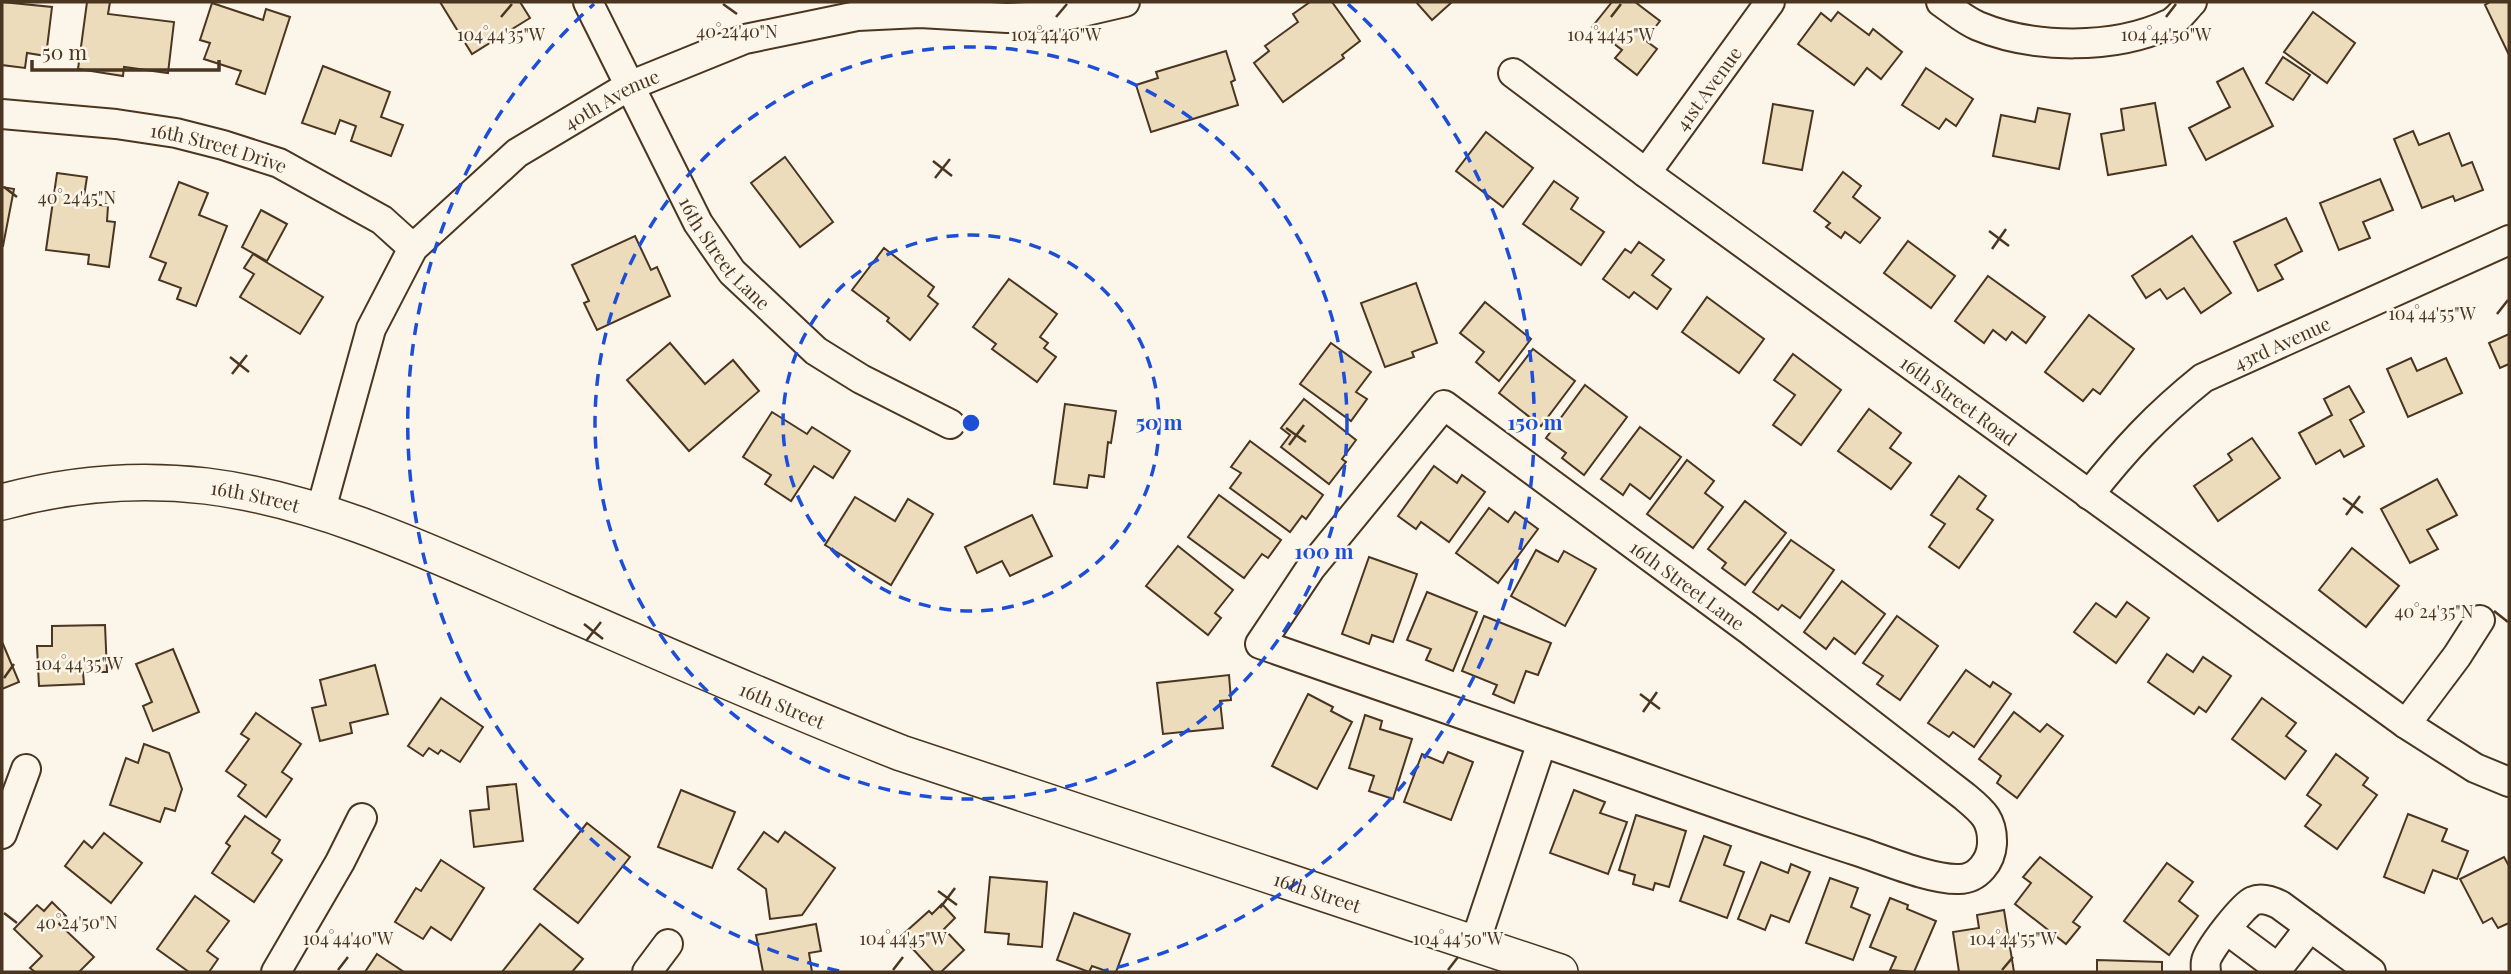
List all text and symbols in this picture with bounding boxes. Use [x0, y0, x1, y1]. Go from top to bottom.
text: 40°24'40"N [696, 19, 778, 43]
text: 104°44'35"W [457, 22, 546, 46]
text: 104°44'40"W [1011, 22, 1102, 46]
text: 104°44'45"W [1567, 22, 1656, 46]
text: 104°44'50"W [2121, 22, 2212, 46]
scale bar [32, 28, 219, 72]
text: 50 m [42, 37, 88, 65]
street label: 41st Avenue [1668, 41, 1747, 135]
street label: 40th Avenue [559, 62, 663, 135]
street label: 16th Street Drive [148, 116, 293, 178]
text: 40°24'45"N [38, 185, 116, 209]
street label: 16th Street Lane [674, 192, 776, 315]
text: 104°44'55"W [2388, 301, 2477, 325]
street label: 43rd Avenue [2229, 309, 2334, 376]
street label: 16th Street Road [1895, 349, 2023, 451]
text: 50 m [1135, 407, 1183, 435]
text: 150 m [1508, 407, 1562, 435]
centre of rings [959, 411, 983, 435]
street label: 16th Street [209, 474, 303, 518]
street label: 16th Street Lane [1625, 534, 1750, 636]
text: 100 m [1294, 536, 1354, 564]
text: 40°24'35"N [2395, 599, 2474, 623]
text: 104°44'35"W [35, 651, 124, 675]
street label: 16th Street [735, 675, 829, 734]
street label: 16th Street [1270, 865, 1365, 918]
text: 40°24'50"N [36, 910, 118, 934]
text: 104°44'40"W [303, 926, 394, 950]
text: 104°44'45"W [859, 926, 948, 950]
text: 104°44'50"W [1413, 926, 1504, 950]
text: 104°44'55"W [1969, 926, 2058, 950]

